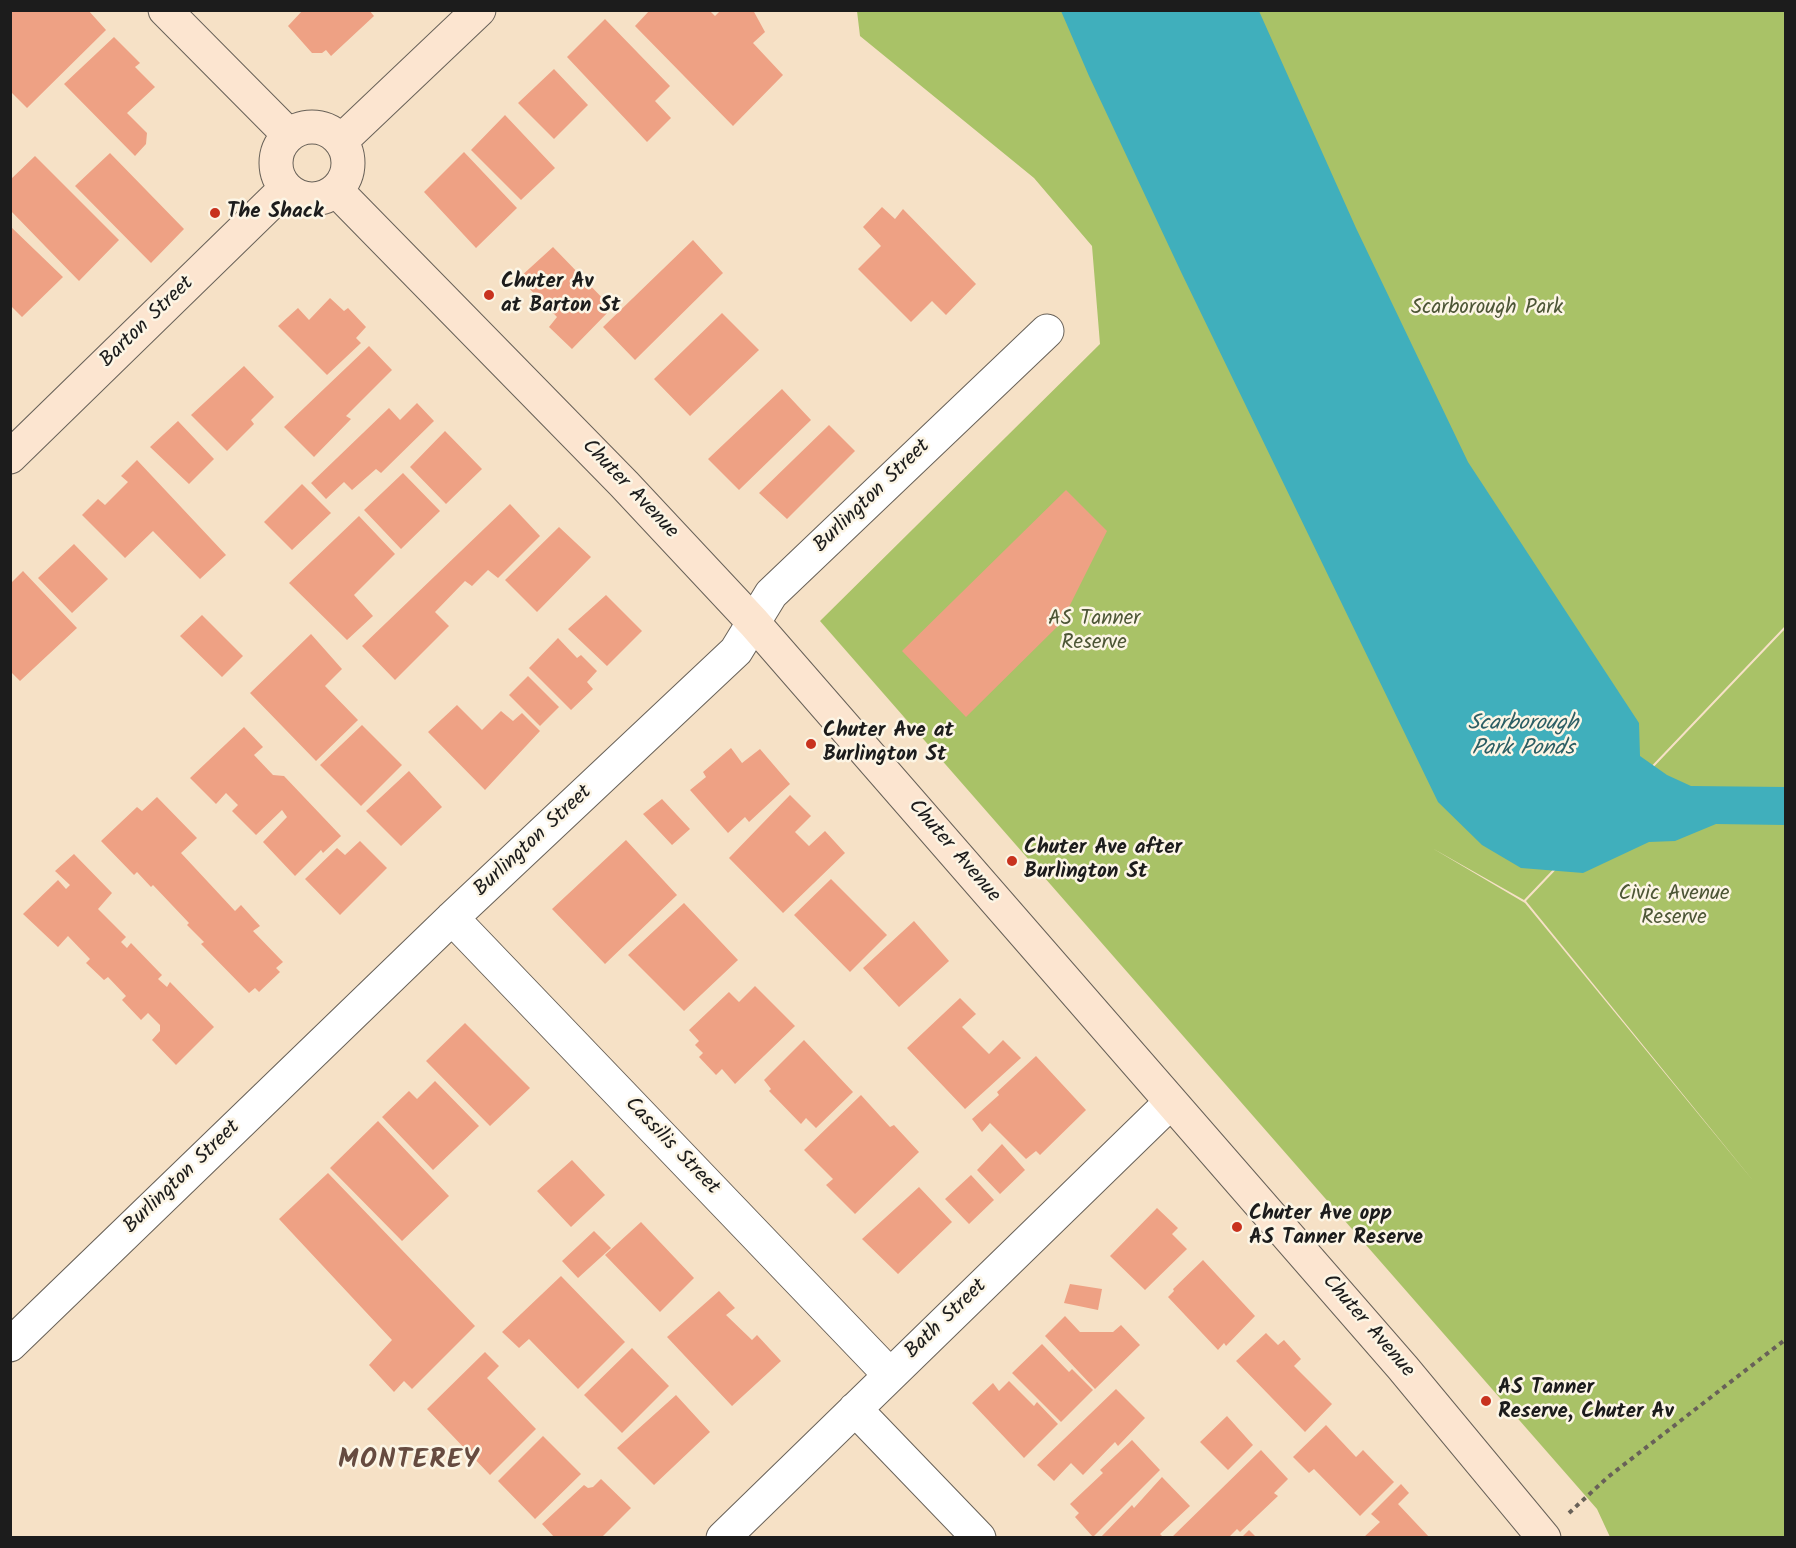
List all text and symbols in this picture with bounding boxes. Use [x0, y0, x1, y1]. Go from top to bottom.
place label: The Shack [227, 200, 323, 226]
marker: The Shack [208, 206, 222, 220]
place label: Chuter Av at Barton St [501, 270, 621, 320]
street label: Barton Street [96, 272, 200, 374]
marker: Chuter Av at Barton St [482, 288, 496, 302]
park label: Scarborough Park [1411, 296, 1563, 322]
street label: Chuter Avenue [575, 435, 683, 545]
street label: Burlington Street [809, 435, 937, 559]
park label: AS Tanner Reserve [1048, 607, 1140, 657]
water label: Scarborough Park Ponds [1468, 712, 1578, 764]
place label: Chuter Ave at Burlington St [823, 719, 954, 769]
marker: Chuter Ave at Burlington St [804, 737, 818, 751]
street label: Burlington Street [470, 781, 598, 903]
street label: Chuter Avenue [901, 795, 1005, 909]
place label: Chuter Ave after Burlington St [1024, 836, 1182, 886]
marker: Chuter Ave after Burlington St [1005, 854, 1019, 868]
park label: Civic Avenue Reserve [1618, 882, 1730, 932]
street label: Cassilis Street [618, 1093, 724, 1201]
street label: Burlington Street [119, 1116, 247, 1240]
place label: Chuter Ave opp AS Tanner Reserve [1249, 1202, 1423, 1252]
marker: Chuter Ave opp AS Tanner Reserve [1230, 1220, 1244, 1234]
street label: Chuter Avenue [1315, 1270, 1419, 1384]
street label: Bath Street [901, 1275, 993, 1365]
place label: AS Tanner Reserve, Chuter Av [1498, 1376, 1674, 1426]
marker: AS Tanner Reserve, Chuter Av [1479, 1394, 1493, 1408]
district label: MONTEREY [338, 1446, 480, 1478]

